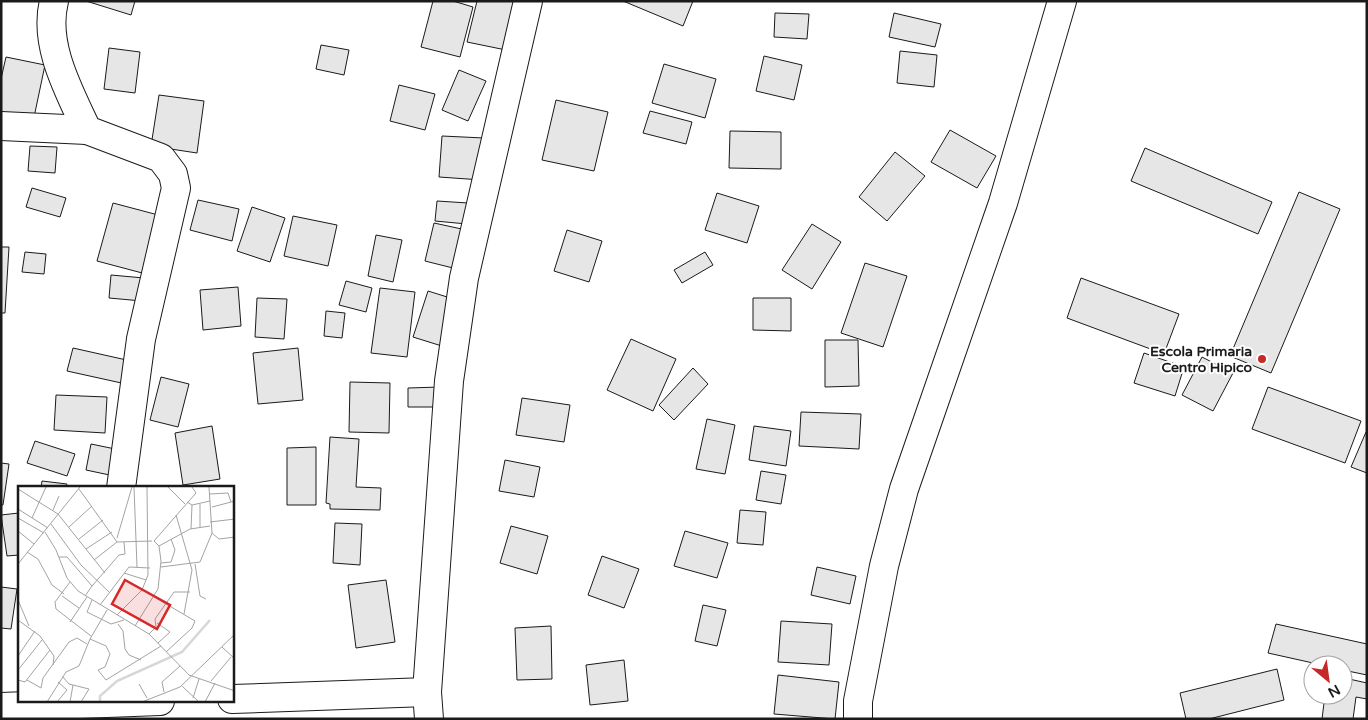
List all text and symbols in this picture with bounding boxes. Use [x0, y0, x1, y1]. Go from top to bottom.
place label: Escola Primaria Centro Hipico [1150, 343, 1252, 376]
marker: Escola Primaria Centro Hipico [1256, 353, 1268, 365]
inset map [18, 486, 234, 702]
north arrow [1303, 655, 1353, 705]
text: N [1325, 681, 1343, 701]

